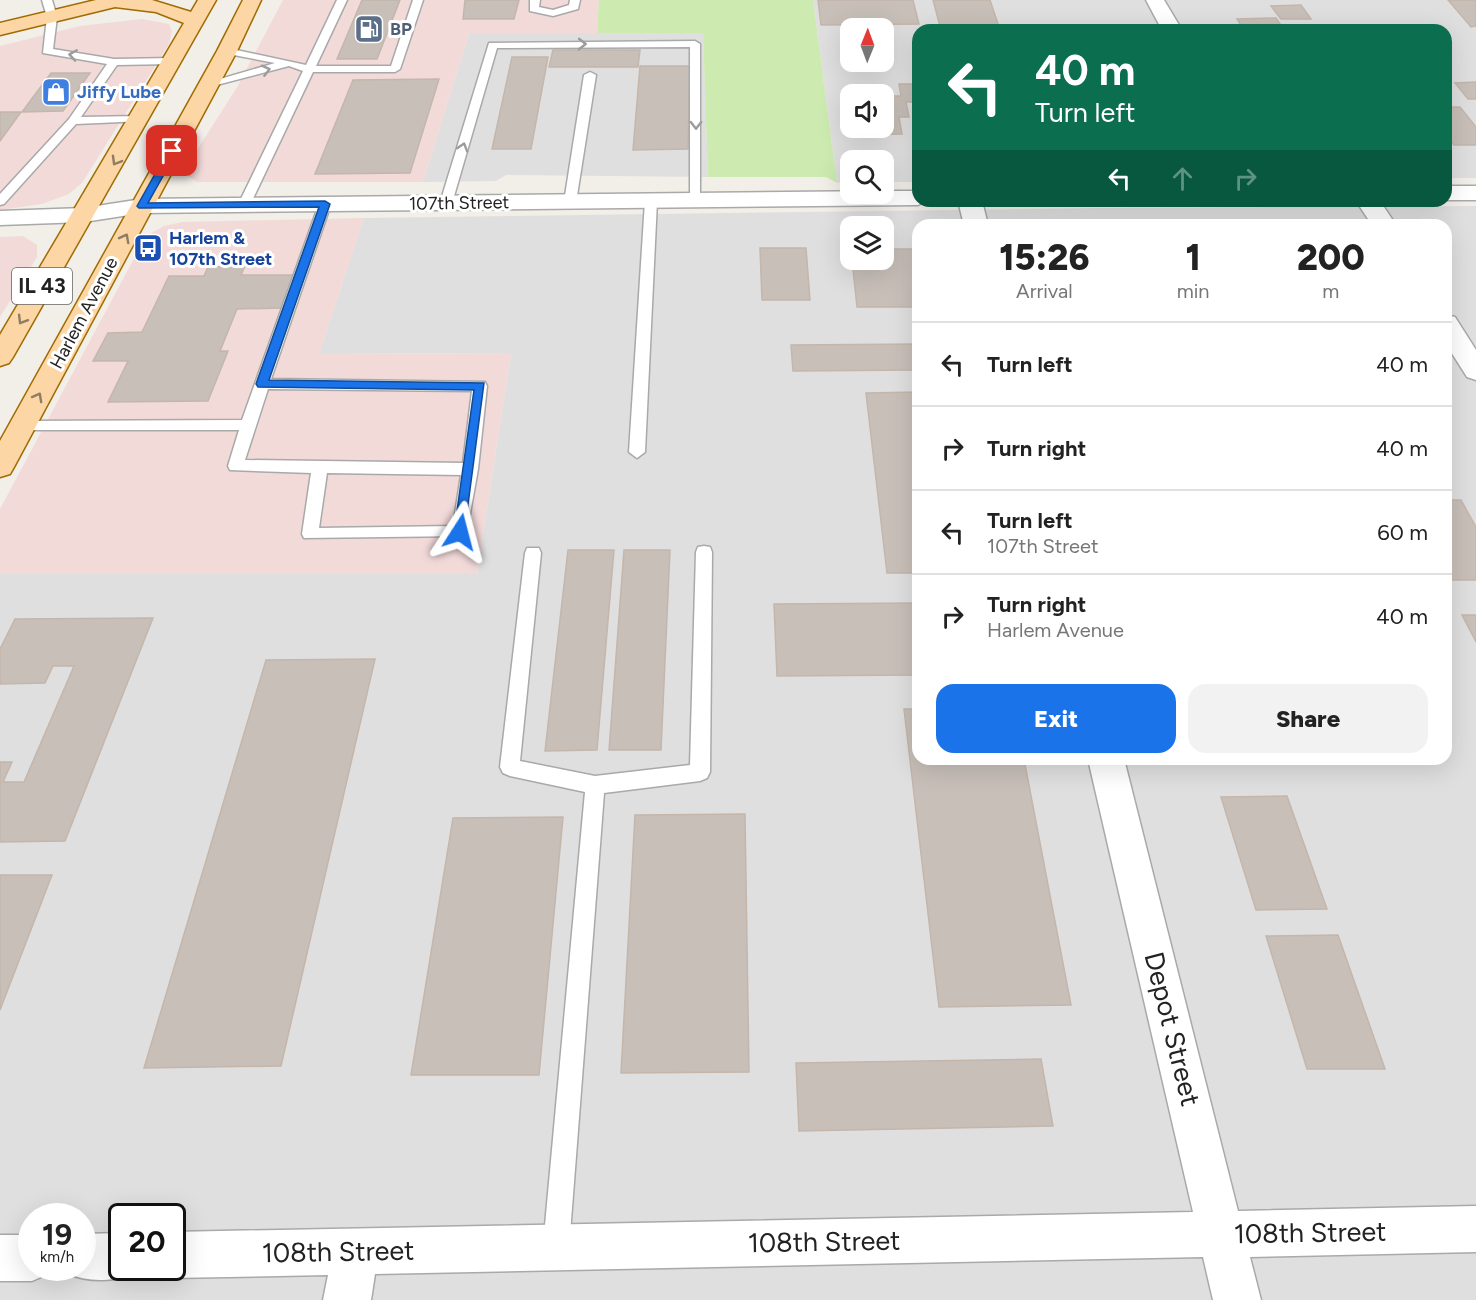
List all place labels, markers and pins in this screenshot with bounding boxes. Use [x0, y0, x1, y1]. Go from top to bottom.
fuel station icon: BP [353, 13, 385, 45]
place label: BP [390, 18, 412, 40]
shop icon: Jiffy Lube [40, 76, 72, 108]
place label: Jiffy Lube [77, 81, 161, 103]
pin [146, 125, 197, 176]
place label: Harlem & 107th Street [169, 227, 272, 270]
bus stop icon: Harlem & 107th Street [132, 232, 164, 264]

